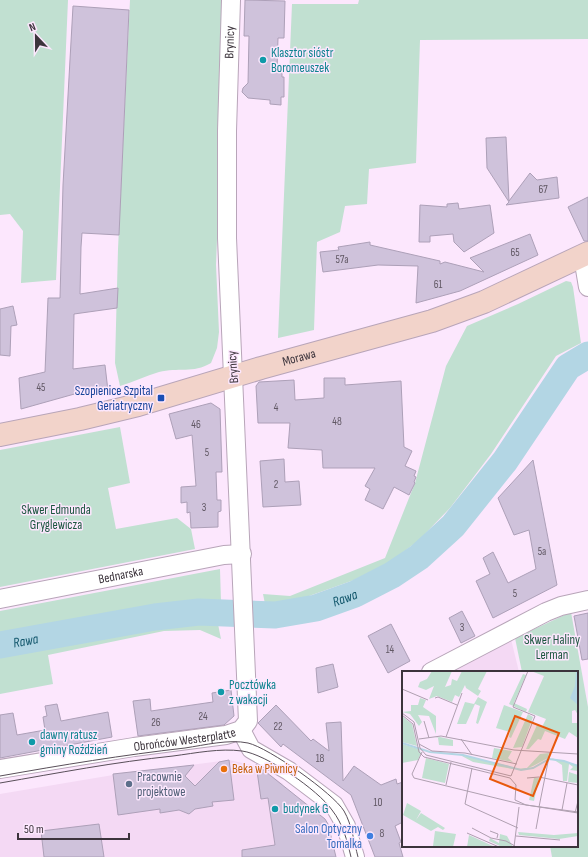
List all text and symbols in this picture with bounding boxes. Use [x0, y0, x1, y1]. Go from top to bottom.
north arrow [16, 16, 56, 56]
text: N [27, 20, 38, 34]
street label: Brynicy [221, 26, 238, 59]
place label: Klasztor sióstr Boromeuszek [271, 45, 334, 76]
marker: Klasztor sióstr Boromeuszek [258, 55, 268, 65]
house number: 67 [538, 183, 548, 196]
house number: 65 [510, 246, 520, 259]
house number: 57a [336, 253, 348, 266]
house number: 61 [434, 278, 442, 291]
street label: Morawa [281, 345, 317, 370]
street label: Brynicy [224, 350, 242, 384]
house number: 45 [36, 381, 46, 394]
place label: Szopienice Szpital Geriatryczny [75, 383, 153, 414]
marker: Szopienice Szpital Geriatryczny [156, 393, 166, 403]
house number: 4 [274, 401, 279, 414]
house number: 48 [332, 415, 342, 428]
house number: 46 [191, 418, 201, 431]
house number: 5 [205, 446, 209, 459]
house number: 2 [274, 478, 279, 491]
house number: 3 [202, 501, 207, 514]
park label: Skwer Edmunda Gryglewicza [21, 502, 91, 533]
house number: 5a [538, 545, 546, 558]
street label: Bednarska [97, 563, 144, 588]
water label: Rawa [330, 585, 360, 610]
house number: 5 [513, 587, 517, 600]
house number: 3 [460, 621, 465, 634]
water label: Rawa [12, 630, 40, 651]
park label: Skwer Haliny Lerman [524, 632, 580, 663]
house number: 14 [386, 643, 395, 656]
inset map [402, 671, 578, 847]
place label: Pocztówka z wakacji [229, 677, 276, 708]
marker: Pocztówka z wakacji [216, 687, 226, 697]
house number: 24 [198, 710, 208, 723]
house number: 26 [151, 716, 161, 729]
house number: 22 [273, 720, 283, 733]
street label: Obrońców Westerplatte [133, 724, 238, 755]
place label: dawny ratusz gminy Roździeń [40, 727, 107, 758]
marker: dawny ratusz gminy Roździeń [27, 737, 37, 747]
house number: 18 [316, 752, 325, 765]
place label: Beka w Piwnicy [232, 761, 298, 777]
marker: Beka w Piwnicy [219, 764, 229, 774]
place label: Pracownie projektowe [137, 769, 186, 800]
marker: Pracownie projektowe [124, 779, 134, 789]
house number: 10 [374, 796, 382, 809]
place label: budynek G [283, 801, 329, 817]
marker: budynek G [270, 804, 280, 814]
scale bar [18, 815, 129, 841]
place label: Salon Optyczny Tomalka [295, 821, 362, 852]
text: 50 m [24, 822, 44, 837]
house number: 8 [380, 827, 385, 840]
marker: Salon Optyczny Tomalka [365, 831, 375, 841]

